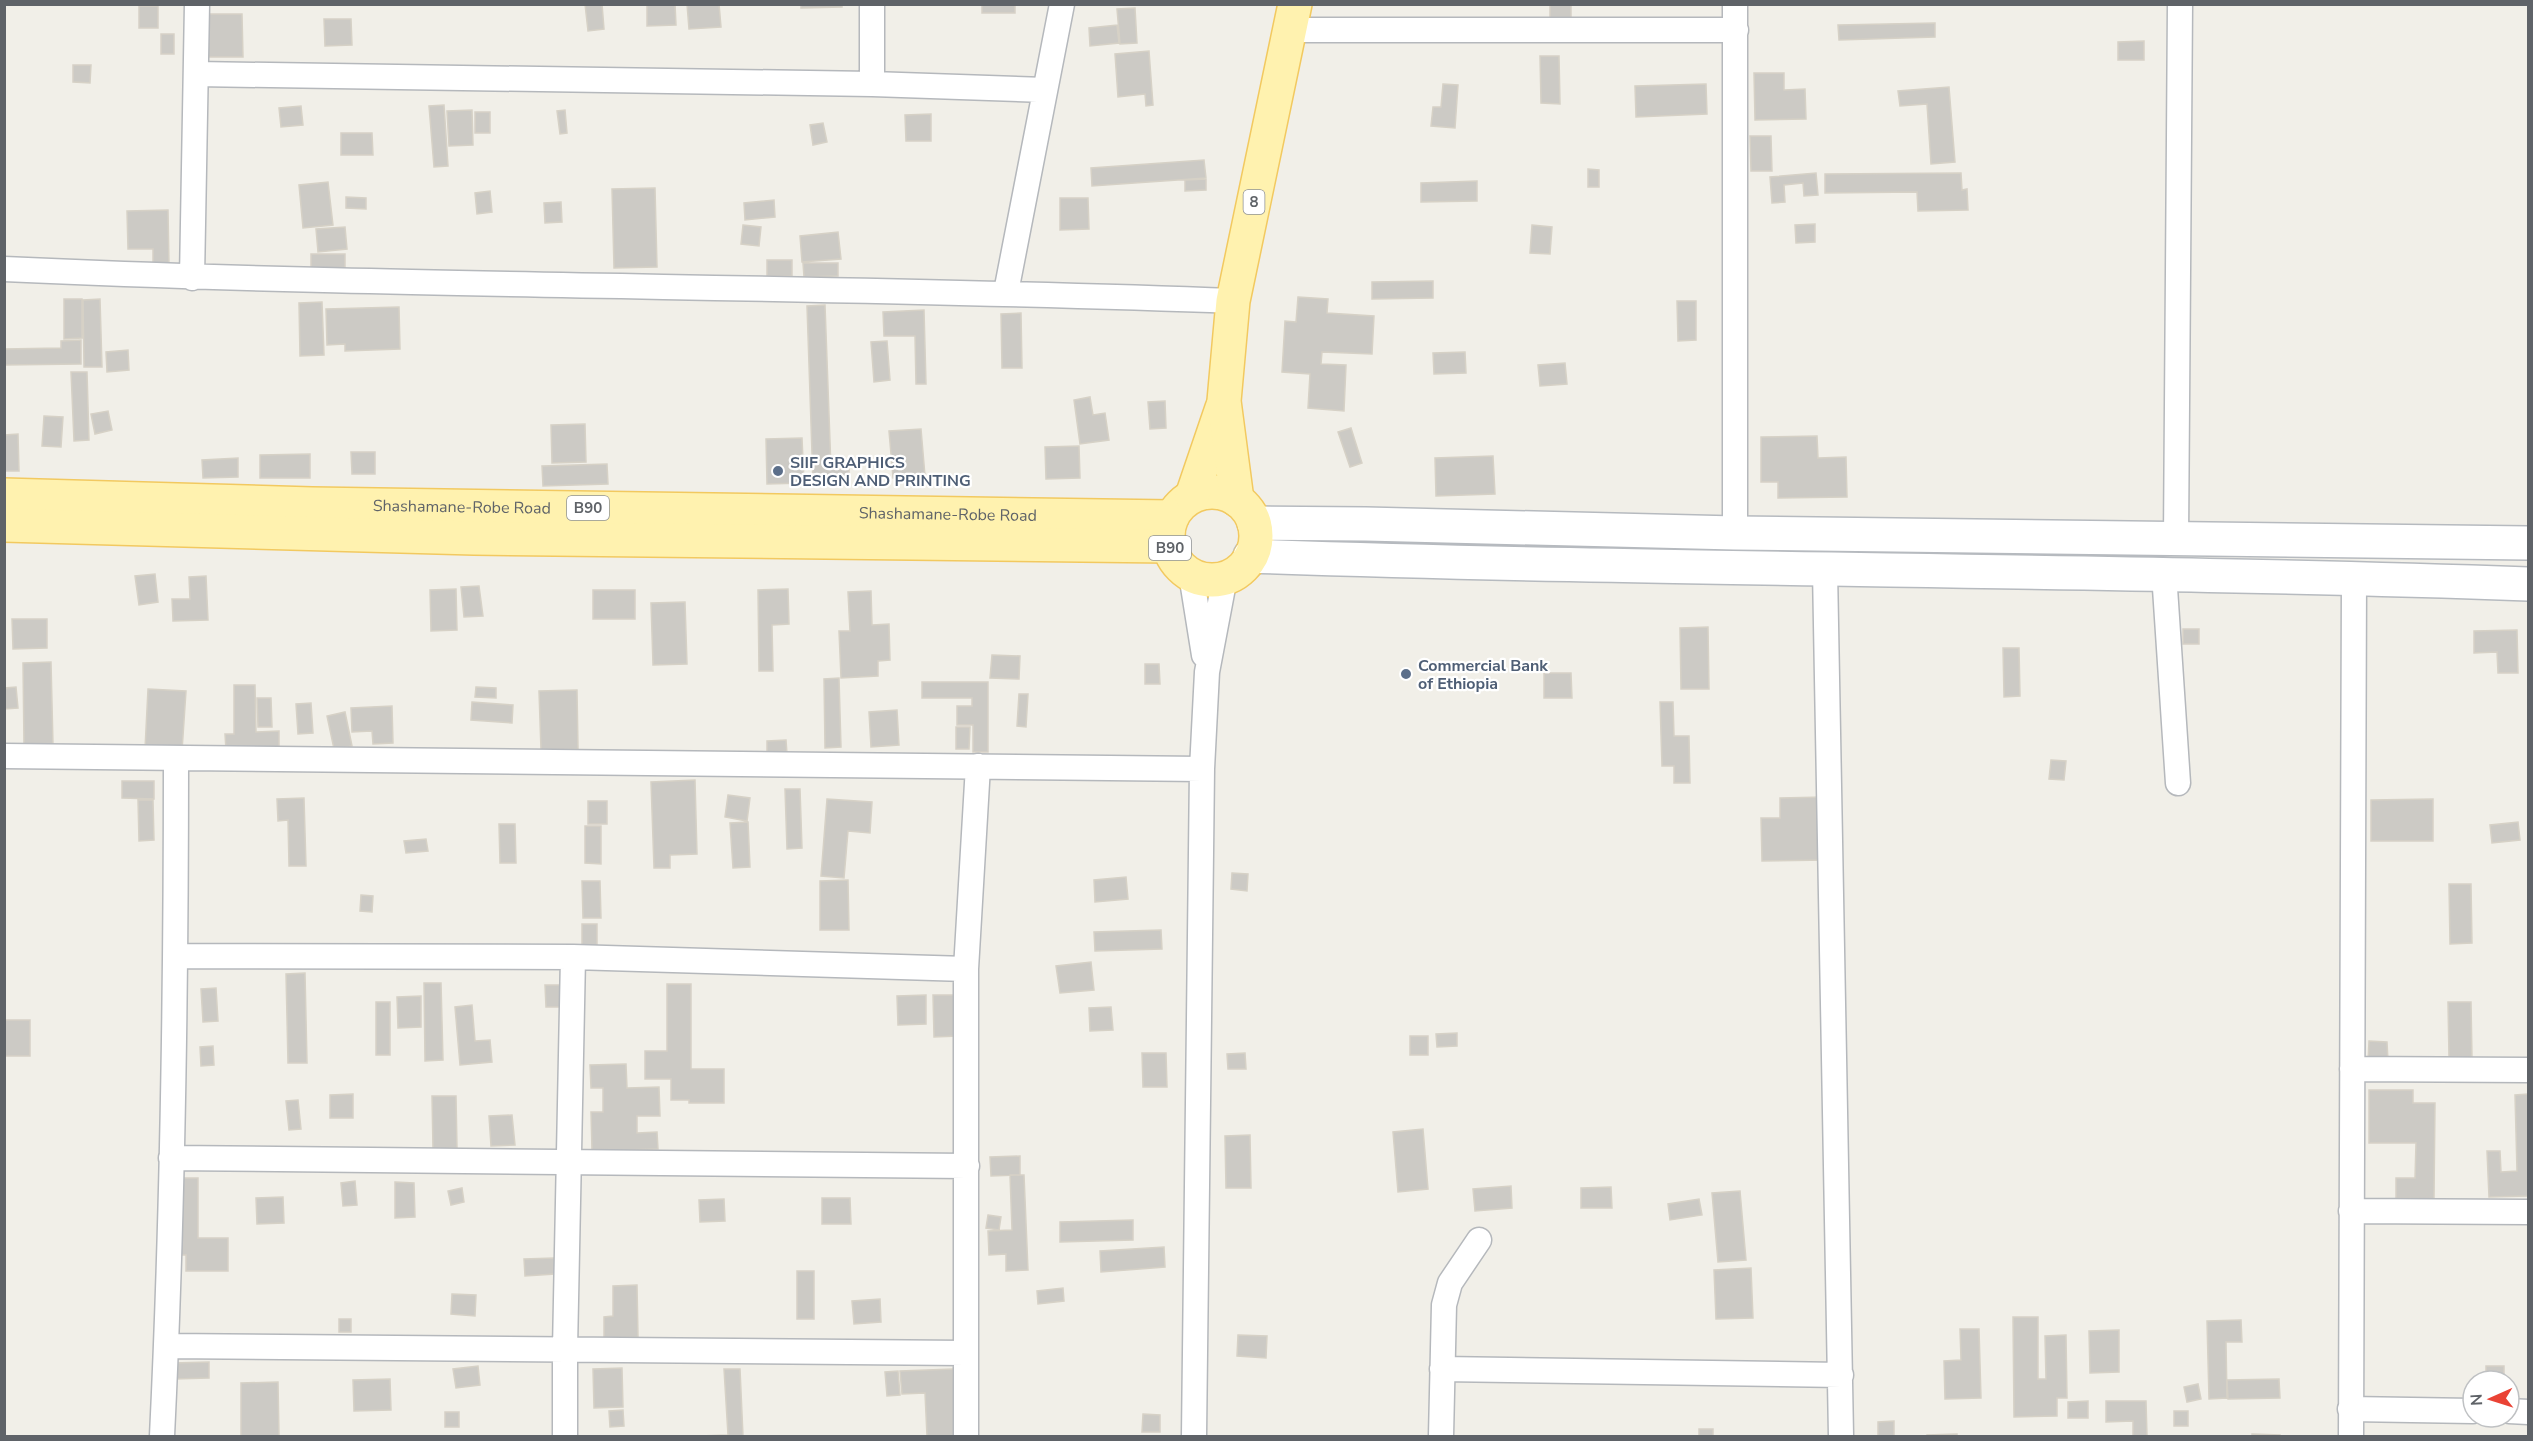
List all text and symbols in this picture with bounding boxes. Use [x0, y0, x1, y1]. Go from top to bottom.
road number: 8 [1244, 190, 1264, 214]
place label: SIIF GRAPHICS DESIGN AND PRINTING [790, 452, 971, 492]
marker: SIIF GRAPHICS DESIGN AND PRINTING [771, 464, 785, 478]
street label: Shashamane-Robe Road [373, 495, 551, 520]
road number: B90 [567, 496, 609, 520]
street label: Shashamane-Robe Road [859, 502, 1037, 527]
road number: B90 [1149, 536, 1191, 560]
place label: Commercial Bank of Ethiopia [1418, 655, 1548, 695]
marker: Commercial Bank of Ethiopia [1399, 667, 1413, 681]
north arrow [2461, 1369, 2521, 1429]
text: N [2466, 1393, 2488, 1406]

